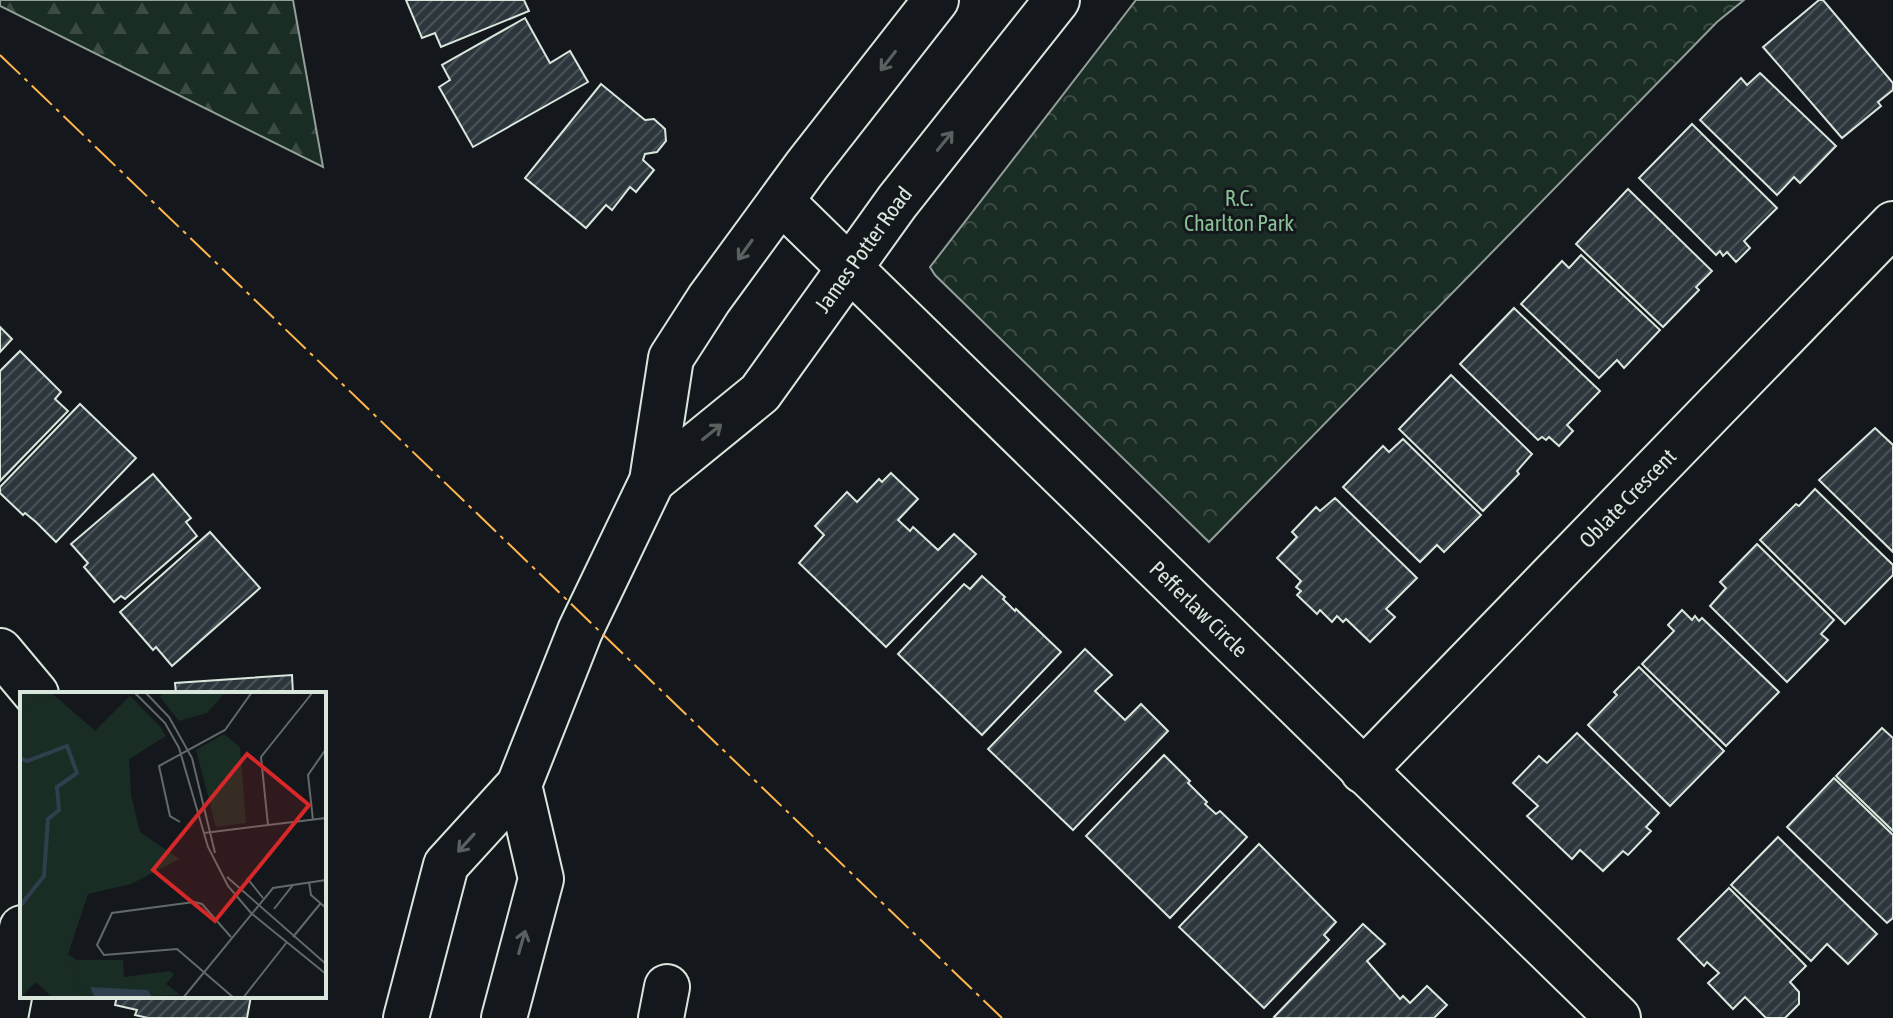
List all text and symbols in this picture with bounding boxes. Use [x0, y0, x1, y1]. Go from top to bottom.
one-way arrow [879, 50, 896, 71]
one-way arrow [937, 131, 954, 152]
street label: James Potter Road [809, 181, 917, 317]
park label: R.C. Charlton Park [1184, 185, 1294, 236]
one-way arrow [736, 239, 753, 260]
one-way arrow [701, 423, 722, 441]
street label: Oblate Crescent [1574, 443, 1681, 553]
street label: Pefferlaw Circle [1145, 555, 1253, 662]
inset map [20, 692, 326, 998]
one-way arrow [458, 832, 476, 852]
one-way arrow [515, 930, 530, 956]

